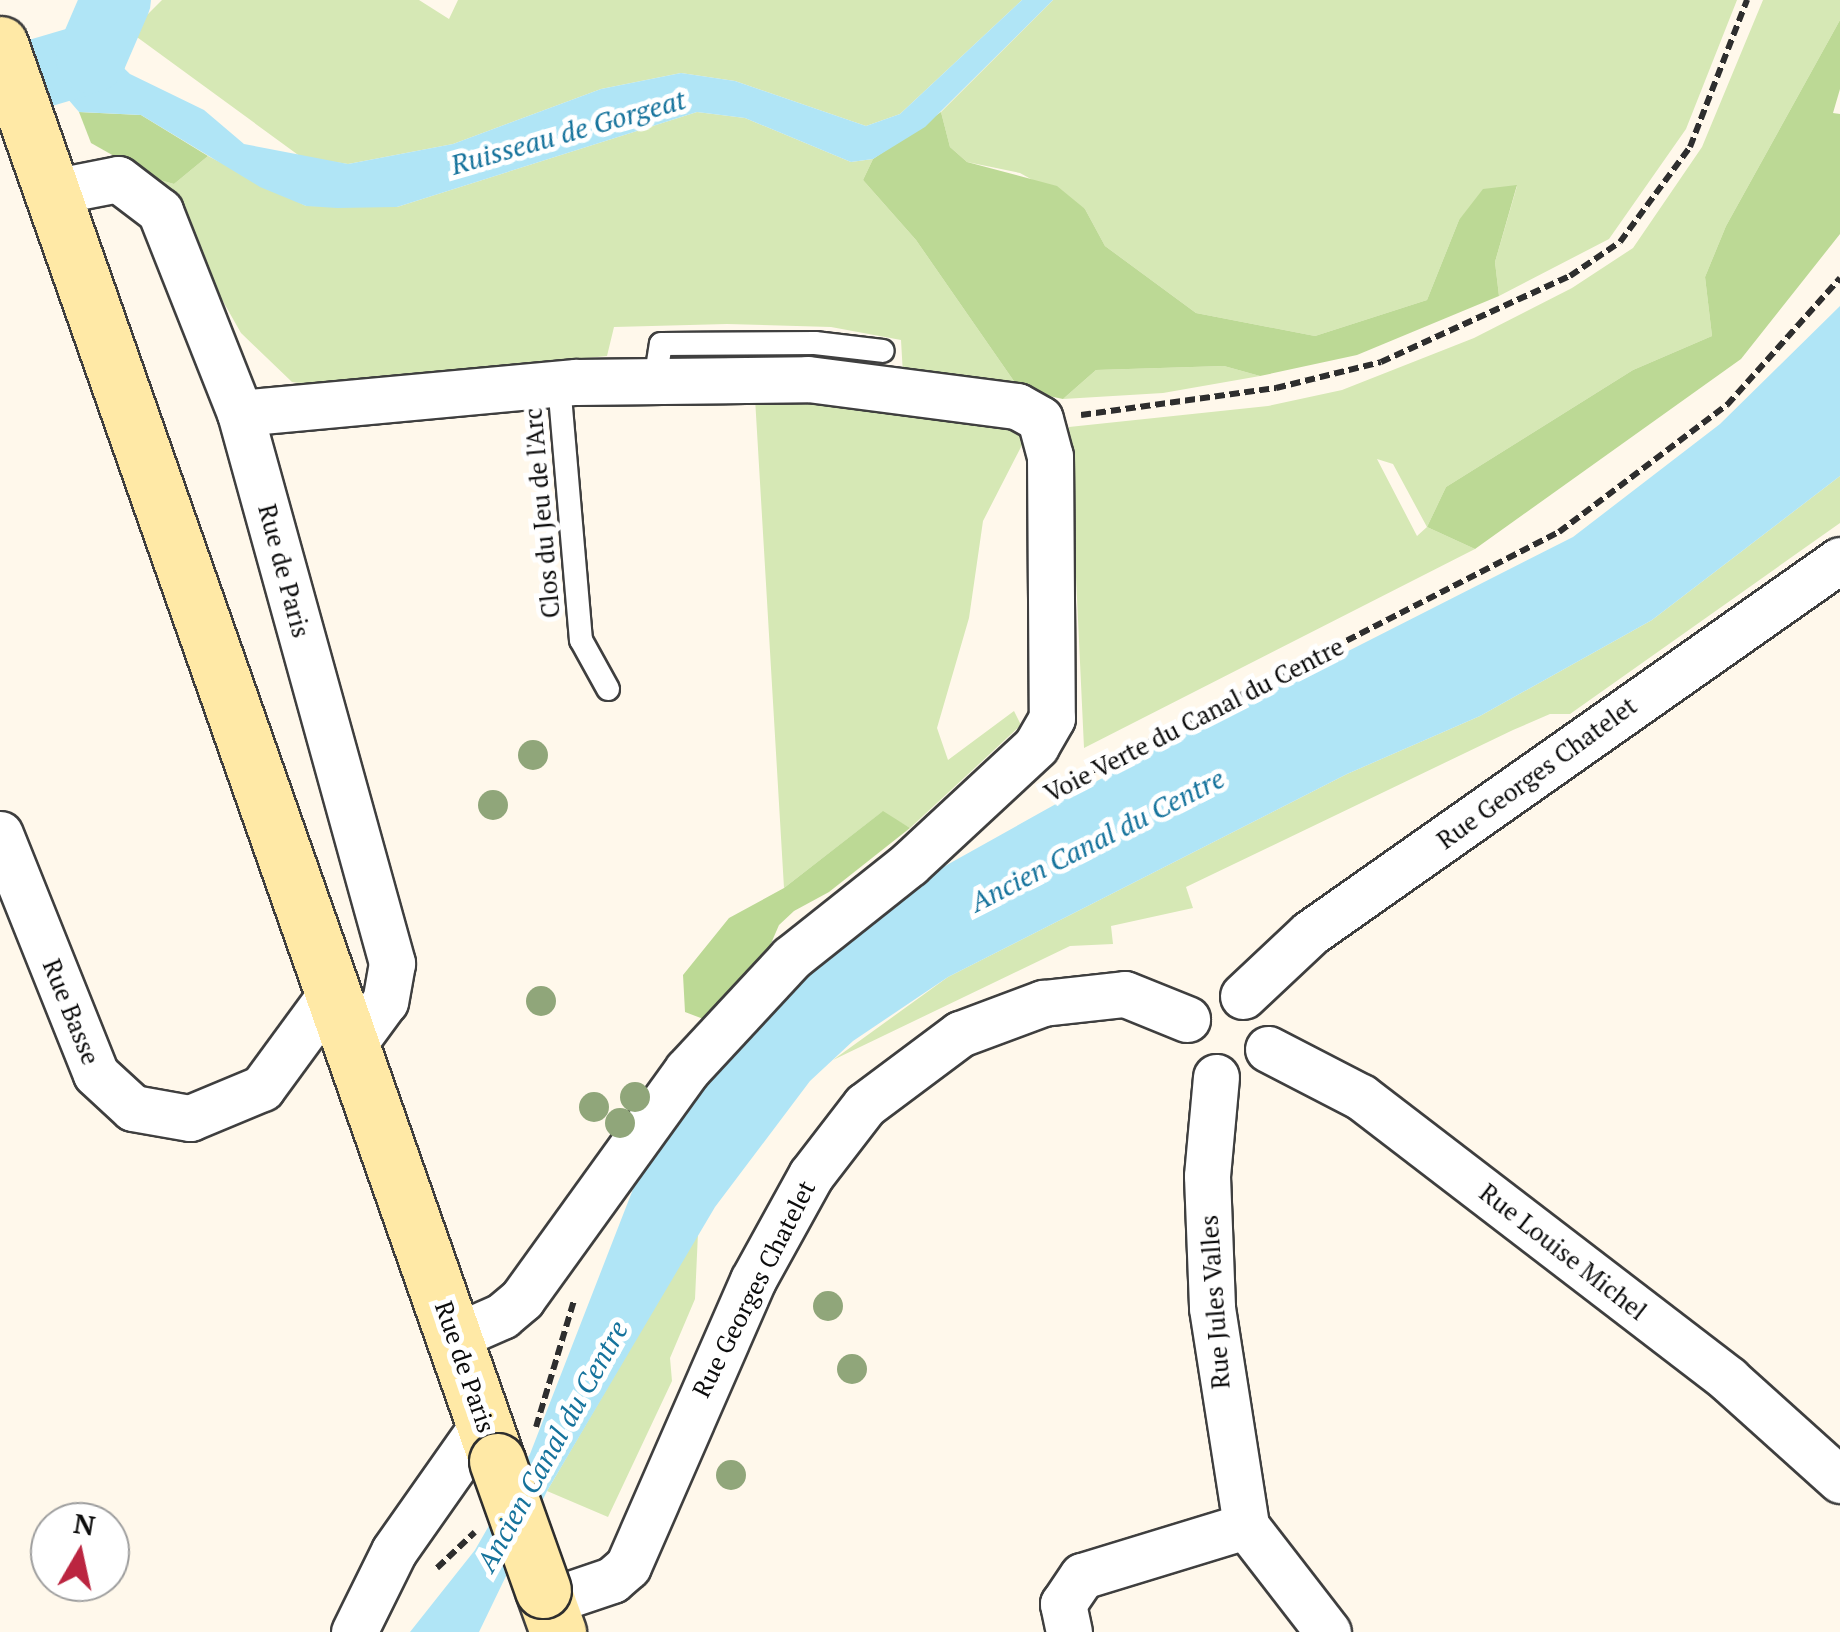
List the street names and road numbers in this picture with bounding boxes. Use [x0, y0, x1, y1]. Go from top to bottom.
street label: Clos du Jeu de l'Arc [518, 407, 566, 619]
street label: Rue de Paris [252, 501, 316, 641]
street label: Voie Verte du Canal du Centre [1039, 631, 1349, 809]
street label: Rue Georges Chatelet [1431, 691, 1643, 855]
street label: Rue Basse [36, 955, 106, 1069]
street label: Rue Georges Chatelet [686, 1176, 822, 1402]
street label: Rue Louise Michel [1474, 1178, 1652, 1326]
street label: Rue Jules Valles [1194, 1214, 1236, 1390]
street label: Rue de Paris [429, 1297, 501, 1437]

